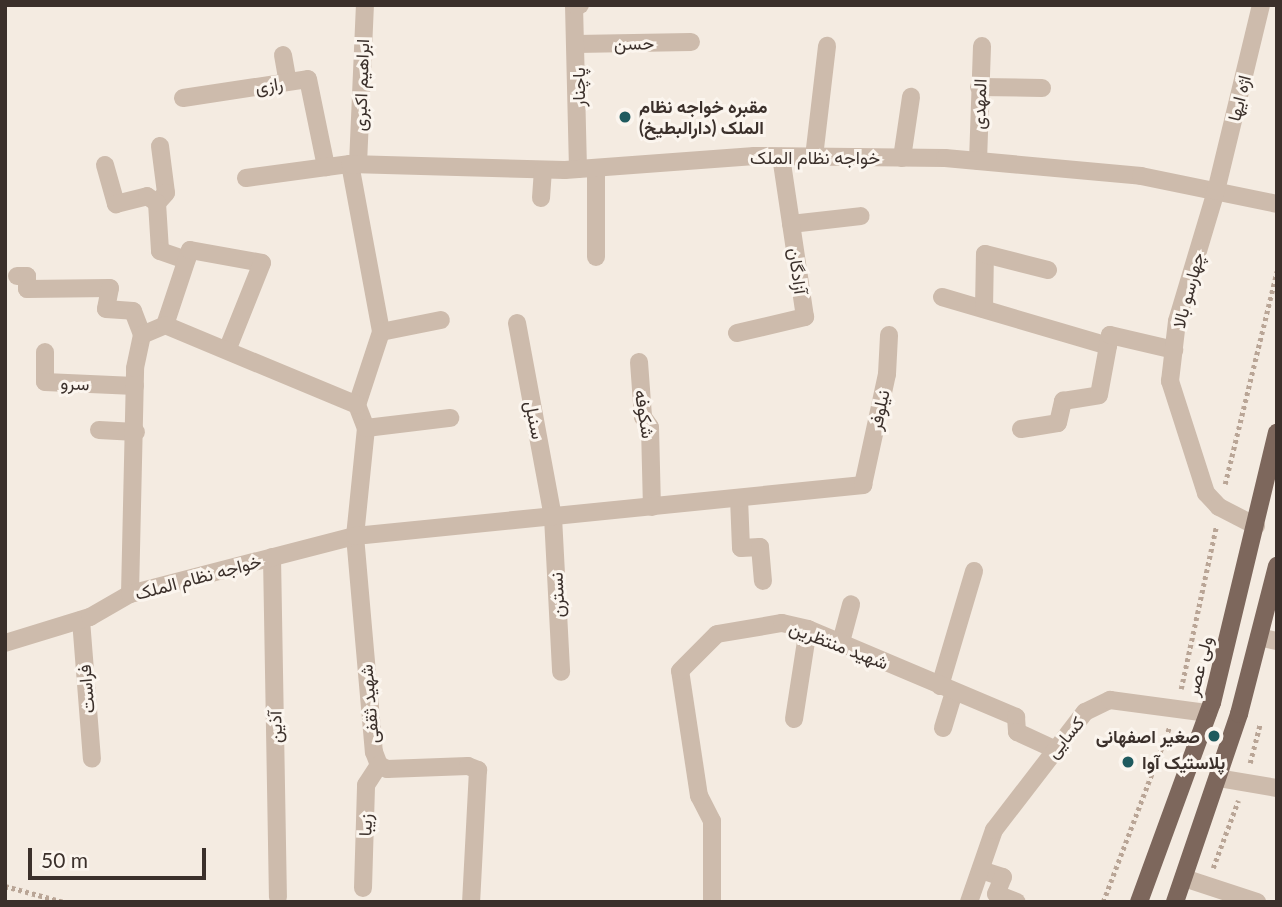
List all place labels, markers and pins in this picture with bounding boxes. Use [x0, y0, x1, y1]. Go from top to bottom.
place label: مقبره خواجه نظام الملک (دارالبطیخ) [639, 96, 767, 138]
marker: مقبره خواجه نظام الملک (دارالبطیخ) [617, 109, 633, 125]
place label: صغیر اصفهانی [1096, 725, 1200, 747]
marker: صغیر اصفهانی [1206, 728, 1222, 744]
place label: پلاستیک آوا [1142, 751, 1225, 773]
marker: پلاستیک آوا [1120, 754, 1136, 770]

